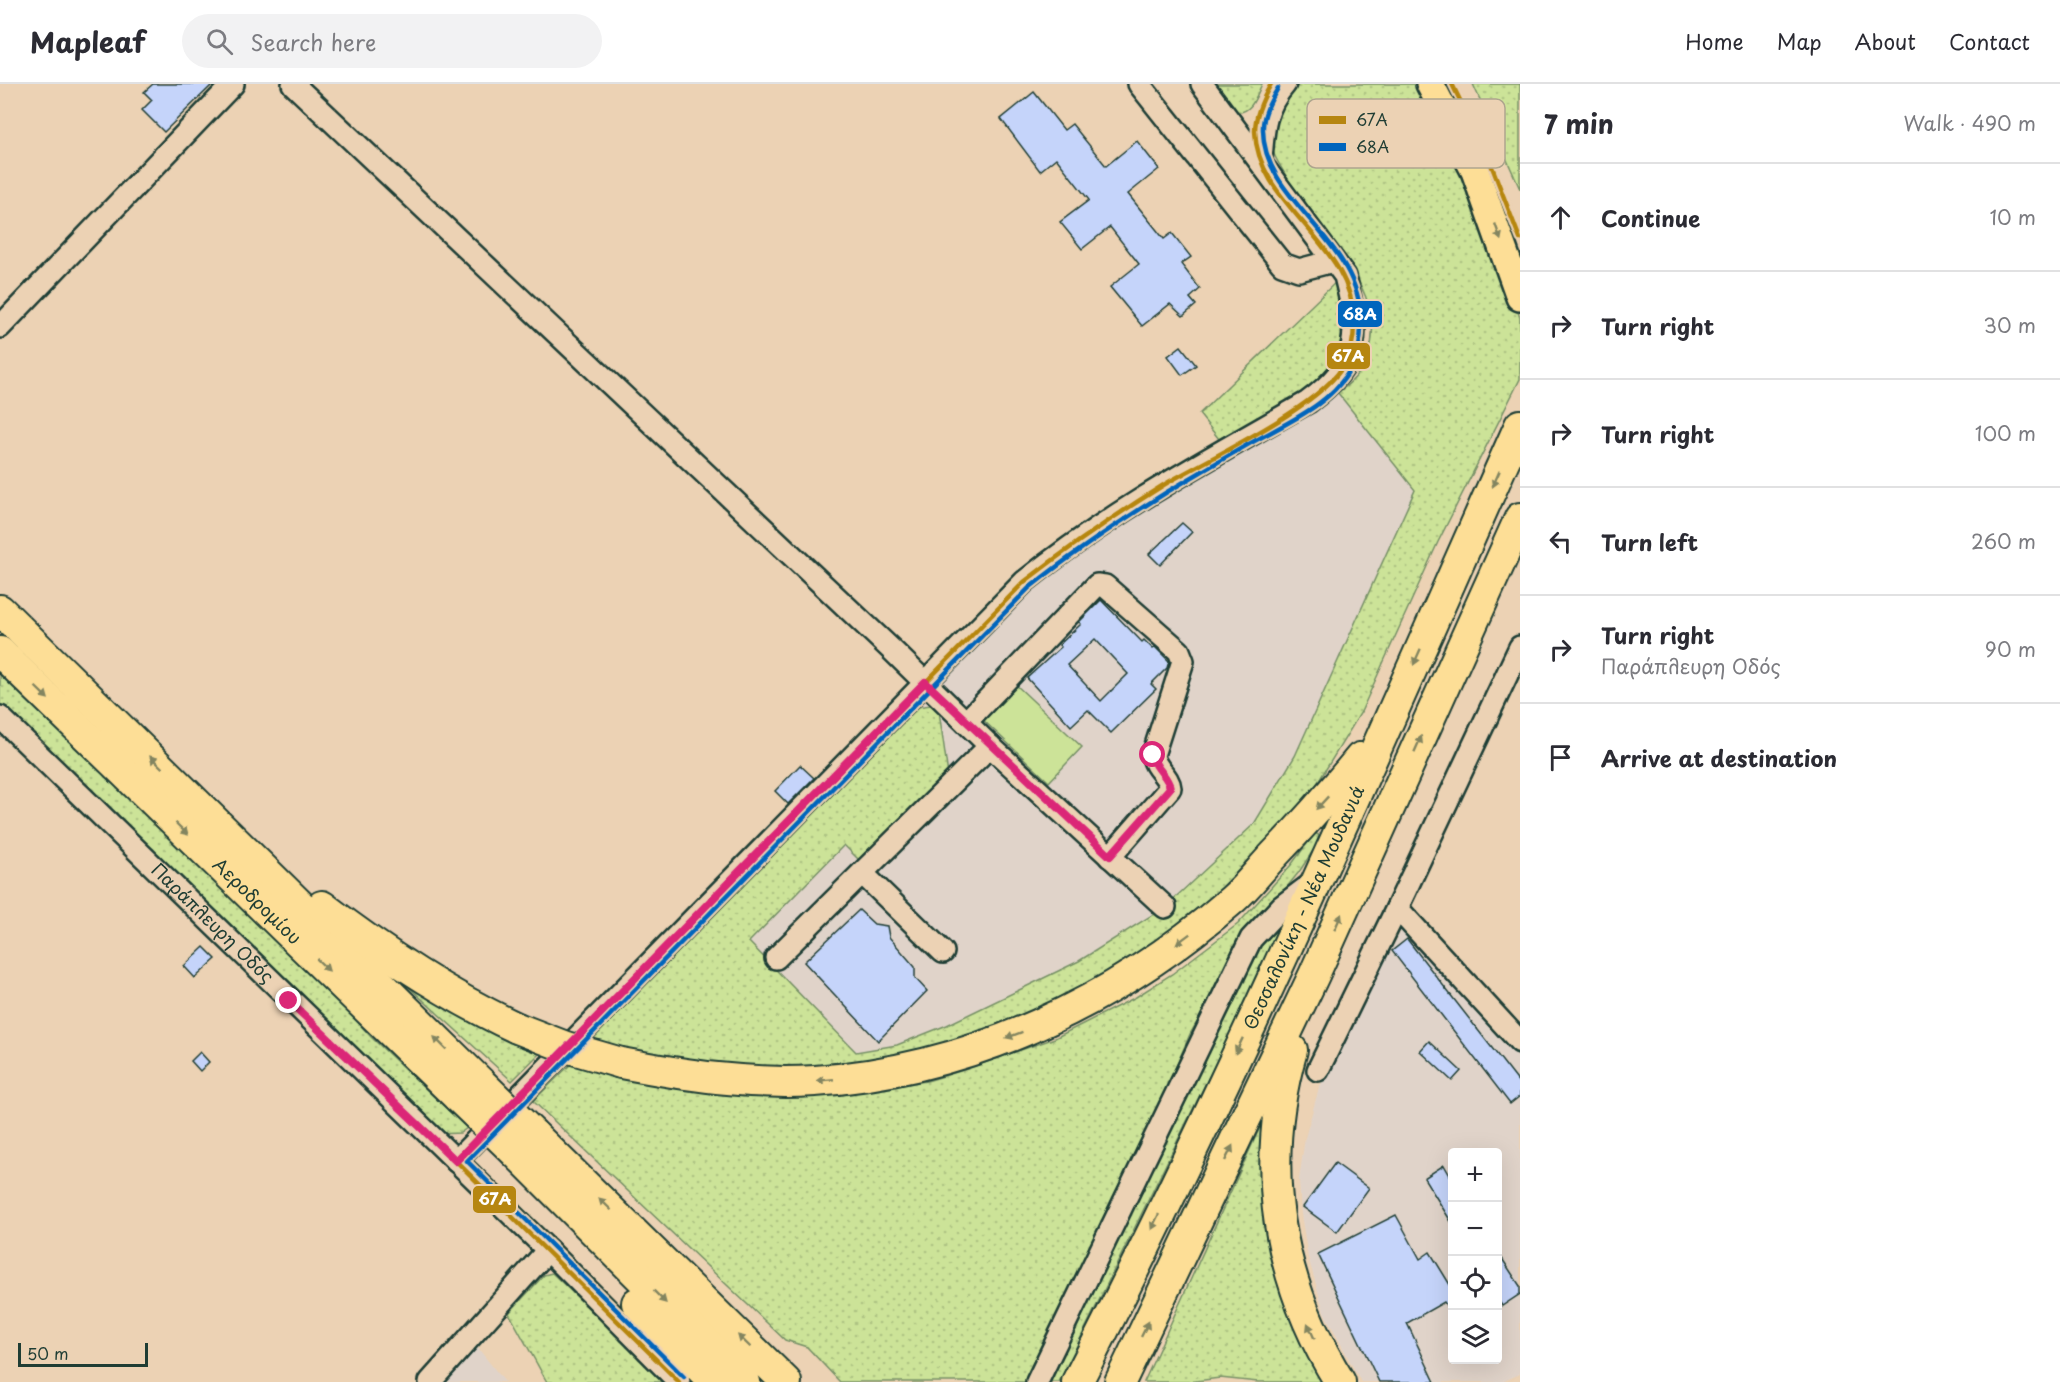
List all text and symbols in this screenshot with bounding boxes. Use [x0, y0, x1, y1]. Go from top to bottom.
search box [182, 14, 602, 68]
text: Mapleaf [30, 20, 146, 63]
icon: search [203, 25, 236, 58]
text: Search here [251, 25, 376, 58]
text: Home [1685, 25, 1744, 57]
text: Map [1777, 25, 1822, 57]
text: About [1855, 25, 1916, 57]
text: Contact [1949, 25, 2030, 57]
legend [1307, 99, 1505, 168]
text: 7 min [1544, 104, 1614, 143]
text: 67Α [1356, 107, 1388, 131]
text: Walk · 490 m [1903, 108, 2036, 138]
text: 68Α [1356, 134, 1389, 158]
icon: ahead [1544, 201, 1577, 234]
text: Continue [1601, 201, 1700, 234]
text: 10 m [1989, 202, 2036, 232]
one-way arrow [1493, 223, 1503, 241]
line badge: 68Α [1337, 300, 1383, 328]
text: 68Α [1343, 301, 1377, 325]
icon: right [1544, 309, 1577, 342]
text: Turn right [1601, 309, 1714, 342]
text: 30 m [1983, 310, 2036, 340]
line badge: 67Α [1326, 342, 1371, 370]
text: 67Α [1331, 343, 1365, 367]
icon: right [1544, 417, 1577, 450]
text: Turn right [1601, 417, 1714, 450]
text: 100 m [1975, 418, 2036, 448]
one-way arrow [1492, 470, 1501, 487]
icon: left [1544, 525, 1577, 558]
text: Turn left [1601, 525, 1698, 558]
text: 260 m [1971, 526, 2036, 556]
text: Turn right [1601, 618, 1714, 651]
icon: right [1544, 633, 1577, 666]
text: 90 m [1985, 634, 2036, 664]
one-way arrow [1412, 648, 1421, 666]
text: Παράπλευρη Οδός [1601, 651, 1781, 681]
one-way arrow [35, 686, 50, 700]
one-way arrow [1413, 735, 1423, 753]
route start [1139, 741, 1165, 767]
icon: arrive [1544, 741, 1577, 774]
text: Arrive at destination [1601, 741, 1837, 774]
one-way arrow [149, 756, 163, 770]
street label: Θεσσαλονίκη - Νέα Μουδανιά [1236, 780, 1370, 1034]
one-way arrow [1316, 795, 1329, 810]
one-way arrow [175, 821, 189, 835]
street label: Αεροδρομίου [207, 851, 308, 950]
street label: Παράπλευρη Οδός [146, 856, 281, 988]
one-way arrow [1334, 913, 1343, 931]
one-way arrow [1176, 933, 1191, 945]
one-way arrow [315, 958, 330, 972]
route end [275, 987, 301, 1013]
one-way arrow [1005, 1030, 1023, 1040]
one-way arrow [434, 1037, 448, 1051]
one-way arrow [1235, 1037, 1244, 1054]
one-way arrow [816, 1075, 835, 1085]
one-way arrow [1224, 1145, 1233, 1162]
map controls [1448, 1148, 1502, 1364]
button: + [1448, 1148, 1502, 1202]
line badge: 67Α [472, 1185, 517, 1214]
text: 67Α [478, 1186, 512, 1210]
one-way arrow [598, 1198, 612, 1212]
button: − [1448, 1202, 1502, 1256]
one-way arrow [1150, 1213, 1160, 1230]
button: locate [1448, 1256, 1502, 1310]
one-way arrow [653, 1290, 667, 1304]
button: layers [1448, 1310, 1502, 1364]
one-way arrow [1140, 1321, 1149, 1338]
one-way arrow [1307, 1323, 1316, 1340]
one-way arrow [736, 1334, 751, 1348]
scale bar [18, 1340, 148, 1368]
text: 50 m [27, 1341, 68, 1365]

